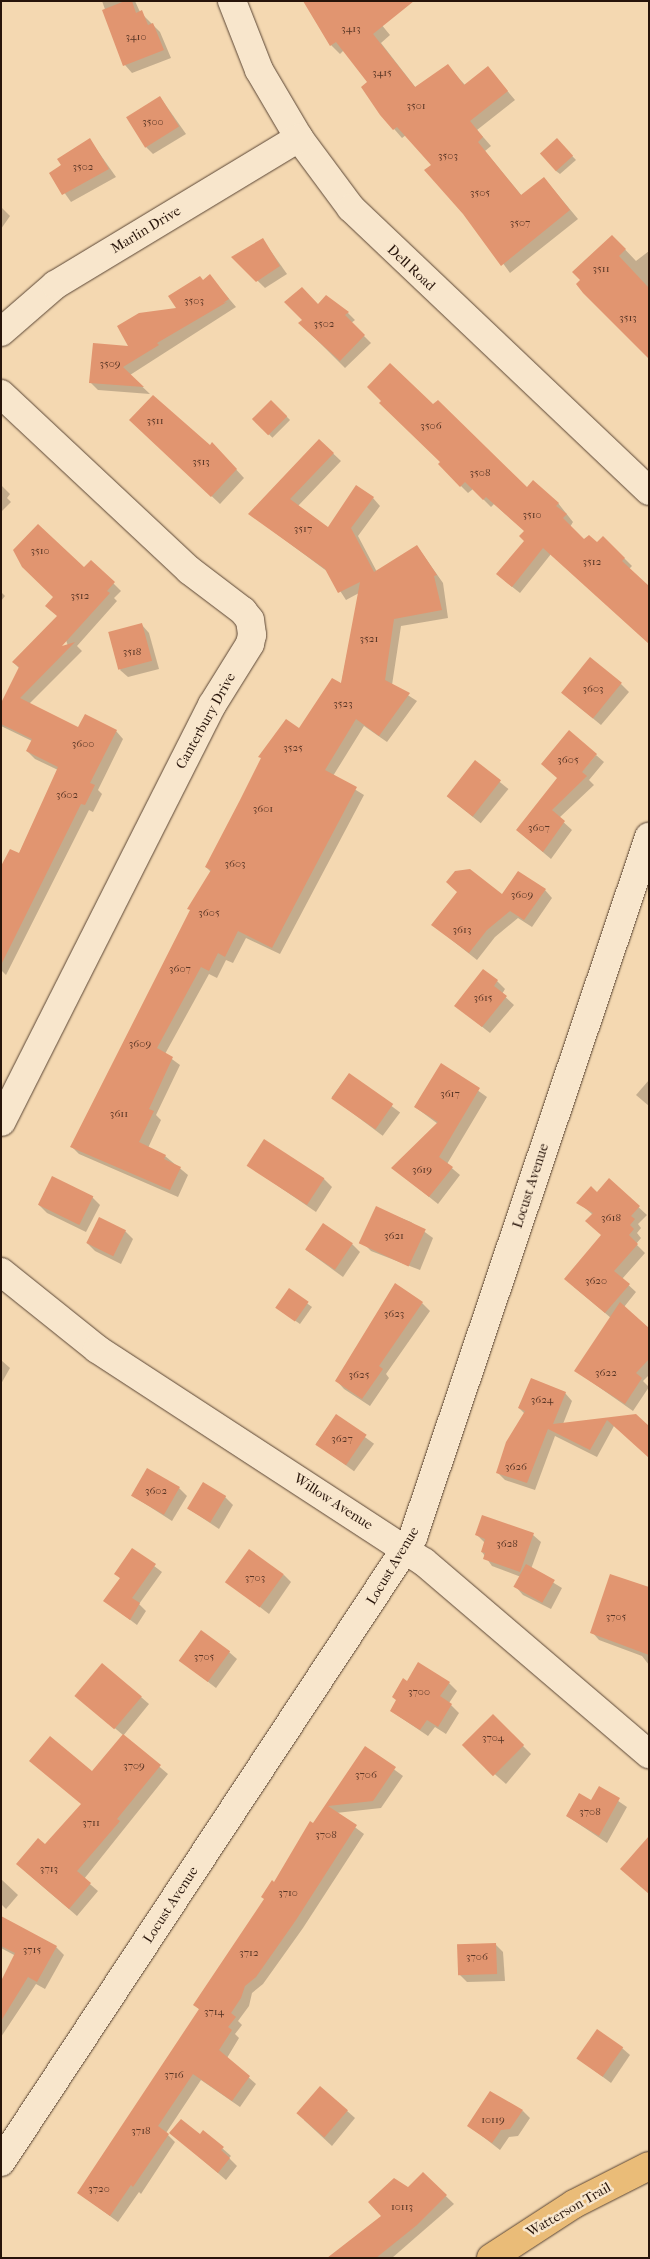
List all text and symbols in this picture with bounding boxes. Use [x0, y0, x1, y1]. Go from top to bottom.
house number: 3413 [341, 22, 361, 36]
house number: 3410 [126, 30, 146, 44]
house number: 3415 [372, 66, 392, 80]
house number: 3501 [406, 99, 426, 113]
house number: 3500 [142, 115, 164, 129]
house number: 3503 [438, 149, 458, 163]
house number: 3502 [73, 160, 93, 174]
house number: 3505 [470, 186, 490, 200]
street label: Marlin Drive [108, 203, 184, 257]
house number: 3507 [510, 216, 530, 230]
street label: Dell Road [384, 242, 438, 294]
house number: 3511 [592, 262, 610, 276]
house number: 3503 [184, 294, 204, 308]
house number: 3513 [619, 311, 637, 325]
house number: 3502 [314, 317, 334, 331]
house number: 3509 [99, 357, 121, 371]
house number: 3511 [146, 414, 164, 428]
house number: 3506 [420, 419, 442, 433]
house number: 3513 [192, 455, 210, 469]
house number: 3508 [470, 466, 490, 480]
house number: 3510 [522, 508, 542, 522]
house number: 3517 [294, 522, 312, 536]
house number: 3510 [30, 544, 50, 558]
house number: 3512 [583, 555, 601, 569]
house number: 3512 [71, 589, 89, 603]
house number: 3521 [360, 632, 378, 646]
house number: 3518 [123, 645, 141, 659]
street label: Canterbury Drive [173, 670, 239, 772]
house number: 3603 [582, 682, 604, 696]
house number: 3523 [333, 697, 353, 711]
house number: 3600 [72, 737, 94, 751]
house number: 3525 [283, 741, 303, 755]
house number: 3605 [557, 753, 579, 767]
house number: 3602 [56, 788, 78, 802]
house number: 3601 [253, 802, 273, 816]
house number: 3607 [528, 821, 550, 835]
house number: 3603 [224, 857, 246, 871]
house number: 3609 [511, 888, 533, 902]
house number: 3605 [198, 906, 220, 920]
house number: 3613 [453, 923, 471, 937]
house number: 3607 [169, 962, 191, 976]
house number: 3615 [473, 991, 493, 1005]
house number: 3609 [129, 1037, 151, 1051]
house number: 3617 [440, 1087, 460, 1101]
house number: 3611 [110, 1107, 128, 1121]
street label: Locust Avenue [509, 1142, 553, 1230]
house number: 3619 [412, 1163, 432, 1177]
house number: 3618 [601, 1211, 621, 1225]
house number: 3621 [384, 1229, 404, 1243]
house number: 3620 [585, 1274, 607, 1288]
house number: 3623 [384, 1307, 404, 1321]
house number: 3622 [595, 1366, 617, 1380]
house number: 3625 [349, 1368, 369, 1382]
house number: 3624 [531, 1393, 553, 1407]
house number: 3627 [331, 1432, 353, 1446]
house number: 3626 [505, 1460, 527, 1474]
street label: Willow Avenue [290, 1470, 376, 1534]
house number: 3602 [145, 1484, 167, 1498]
street label: Locust Avenue [363, 1524, 423, 1608]
house number: 3628 [496, 1537, 518, 1551]
house number: 3703 [245, 1571, 265, 1585]
house number: 3705 [606, 1610, 626, 1624]
house number: 3705 [194, 1650, 214, 1664]
house number: 3700 [408, 1685, 430, 1699]
house number: 3704 [482, 1731, 504, 1745]
house number: 3709 [123, 1759, 145, 1773]
house number: 3706 [355, 1768, 377, 1782]
house number: 3708 [579, 1805, 601, 1819]
house number: 3711 [82, 1816, 100, 1830]
house number: 3708 [315, 1828, 337, 1842]
house number: 3713 [40, 1862, 58, 1876]
street label: Locust Avenue [140, 1863, 202, 1947]
house number: 3710 [278, 1886, 298, 1900]
house number: 3715 [23, 1943, 41, 1957]
house number: 3712 [239, 1946, 259, 1960]
house number: 3706 [466, 1950, 488, 1964]
house number: 3714 [204, 2005, 224, 2019]
house number: 3716 [164, 2068, 184, 2082]
house number: 10119 [481, 2113, 505, 2127]
house number: 3718 [131, 2124, 151, 2138]
street label: Watterson Trail [524, 2179, 614, 2241]
house number: 3720 [88, 2182, 110, 2196]
house number: 10113 [391, 2200, 413, 2214]

